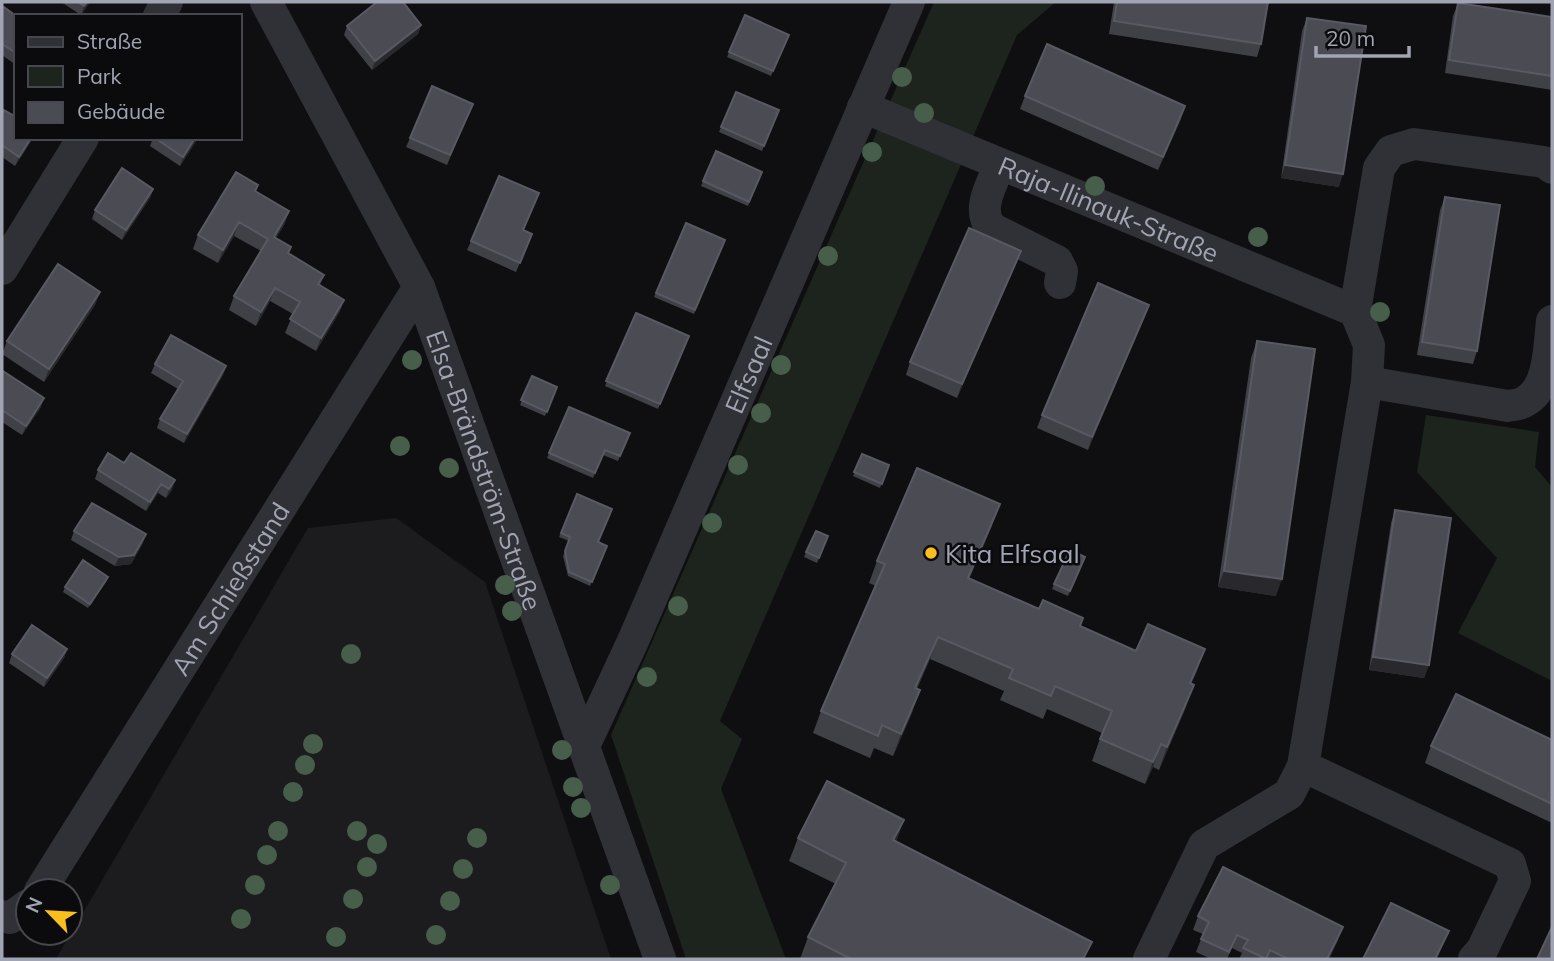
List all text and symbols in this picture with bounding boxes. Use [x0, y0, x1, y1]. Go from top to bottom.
legend [14, 14, 242, 140]
scale bar [1316, 14, 1409, 58]
text: 20 m [1326, 25, 1375, 51]
text: Straße [77, 28, 142, 54]
text: Park [77, 63, 121, 89]
text: Gebäude [77, 98, 165, 124]
street label: Raja-Ilinauk-Straße [994, 149, 1224, 269]
street label: Elsa-Brändström-Straße [419, 326, 550, 615]
street label: Elfsaal [717, 331, 779, 418]
street label: Am Schießstand [163, 496, 296, 681]
place label: Kita Elfsaal [945, 537, 1080, 570]
marker: Kita Elfsaal [923, 545, 939, 561]
north arrow [14, 877, 84, 947]
text: N [20, 893, 48, 916]

